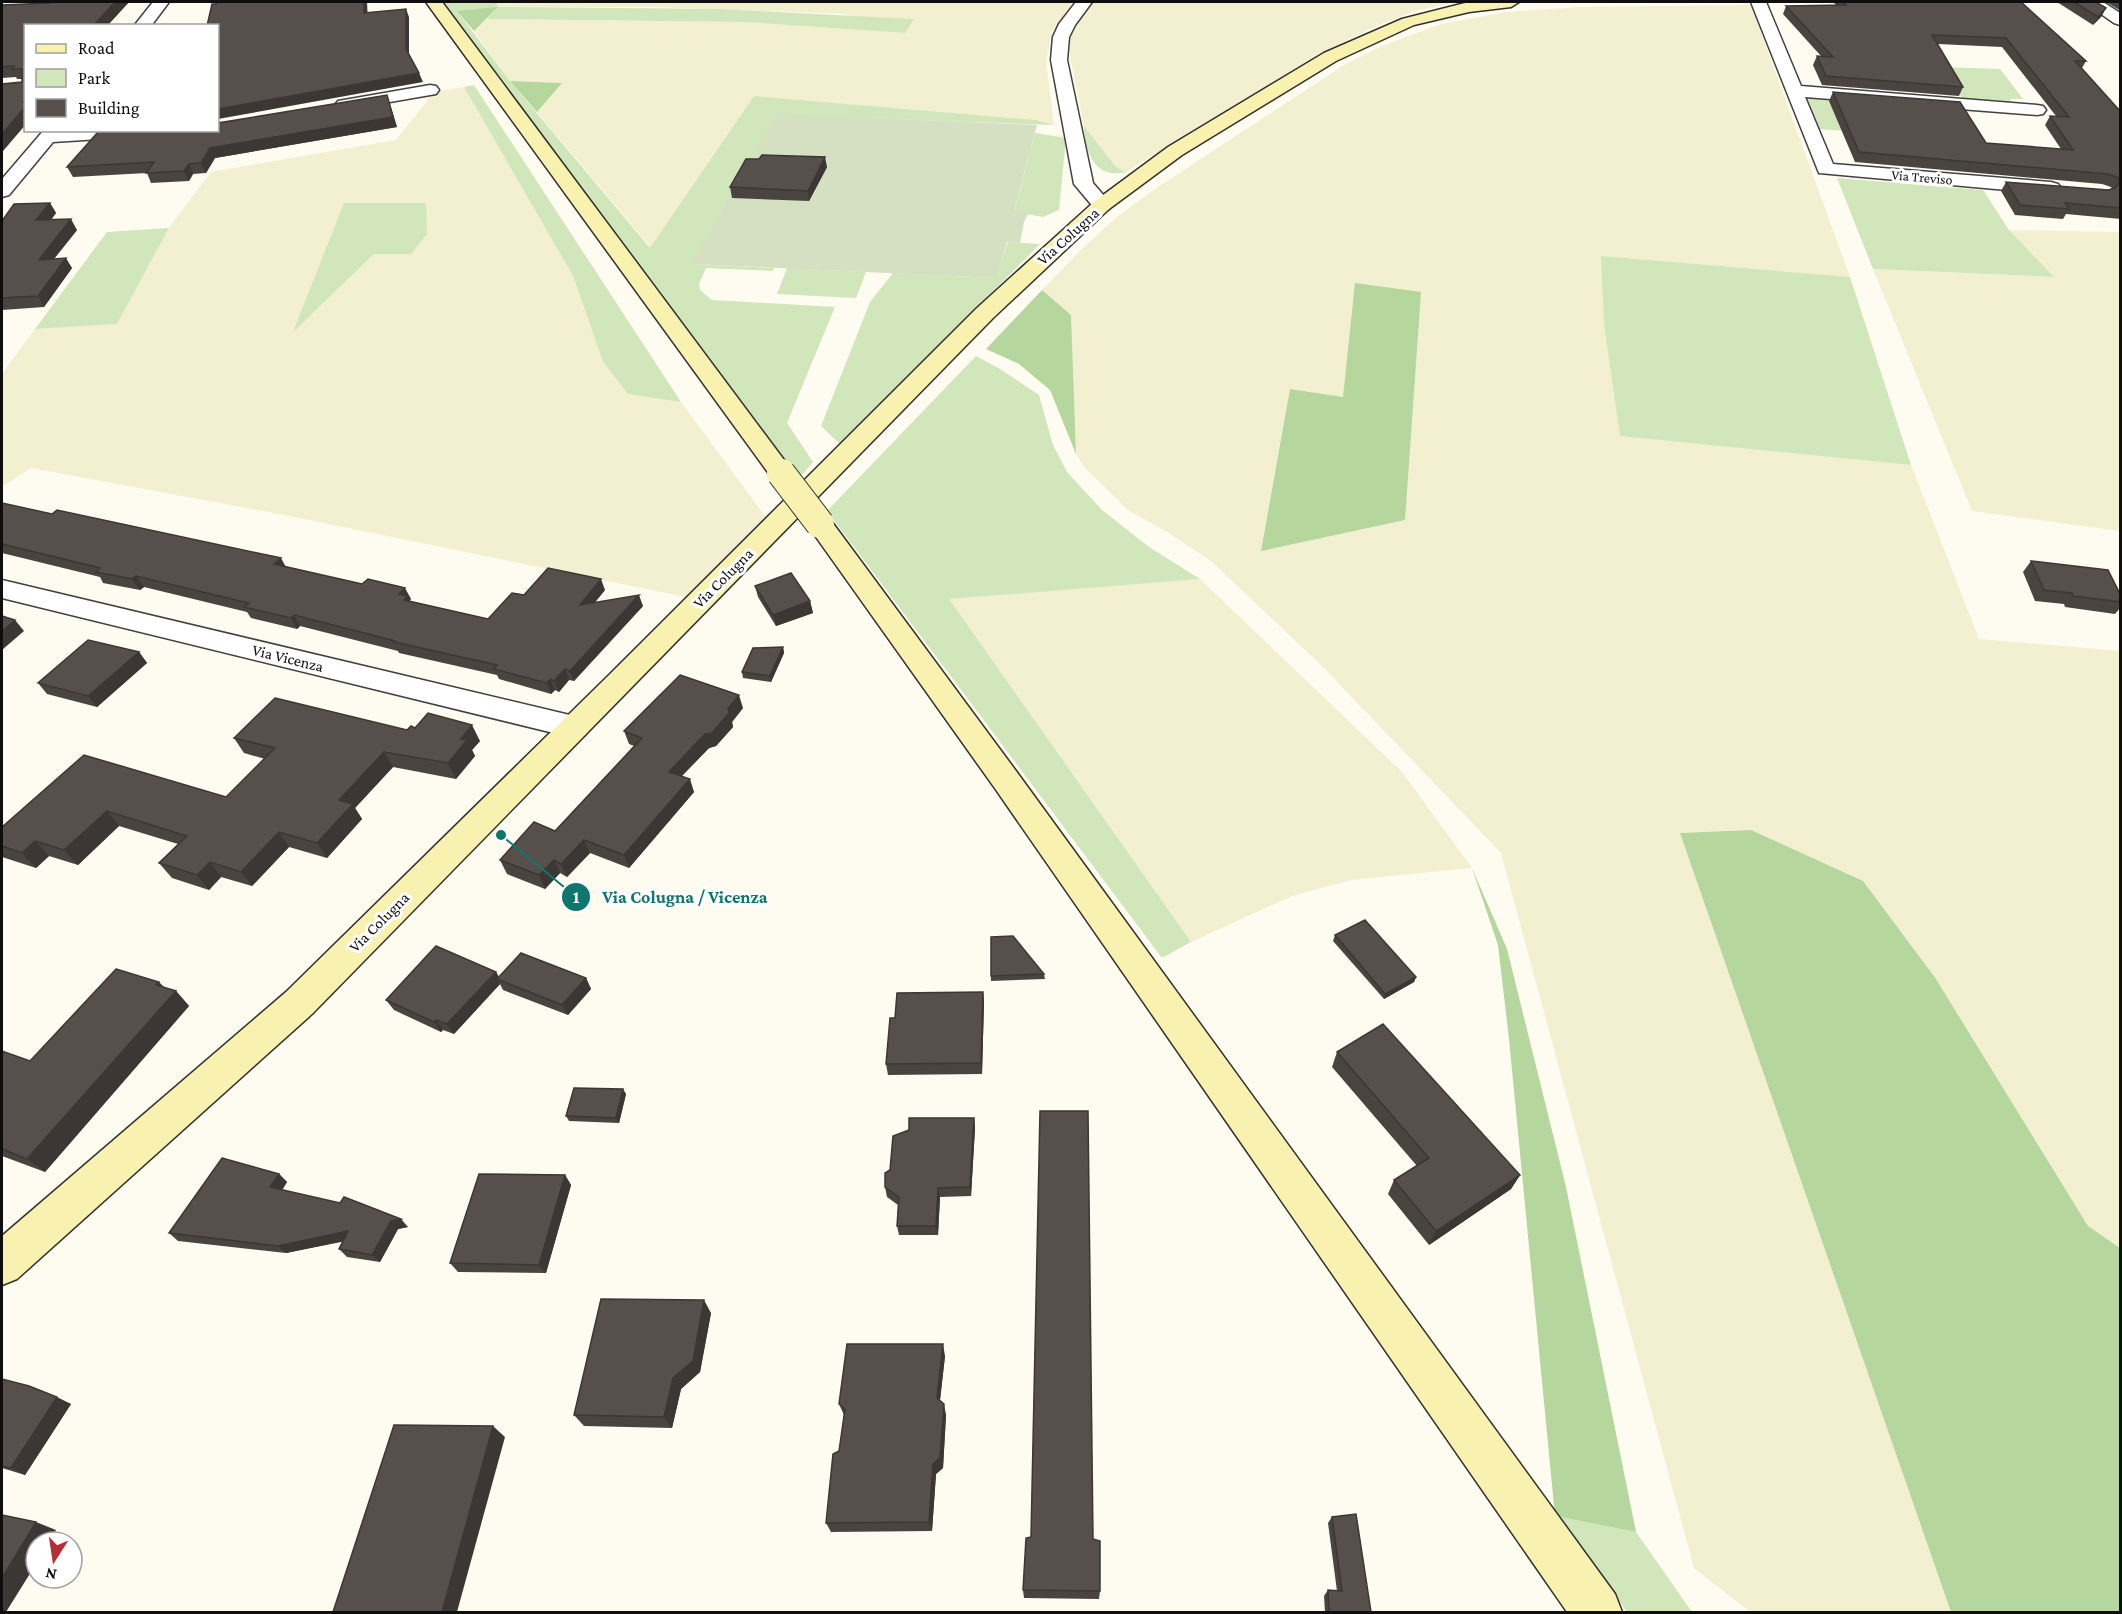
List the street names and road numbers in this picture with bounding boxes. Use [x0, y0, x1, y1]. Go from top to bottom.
street label: Via Treviso [1891, 166, 1953, 188]
street label: Via Colugna [1034, 203, 1103, 269]
street label: Via Colugna [690, 544, 757, 612]
street label: Via Vicenza [251, 641, 326, 675]
street label: Via Colugna [346, 888, 413, 956]

